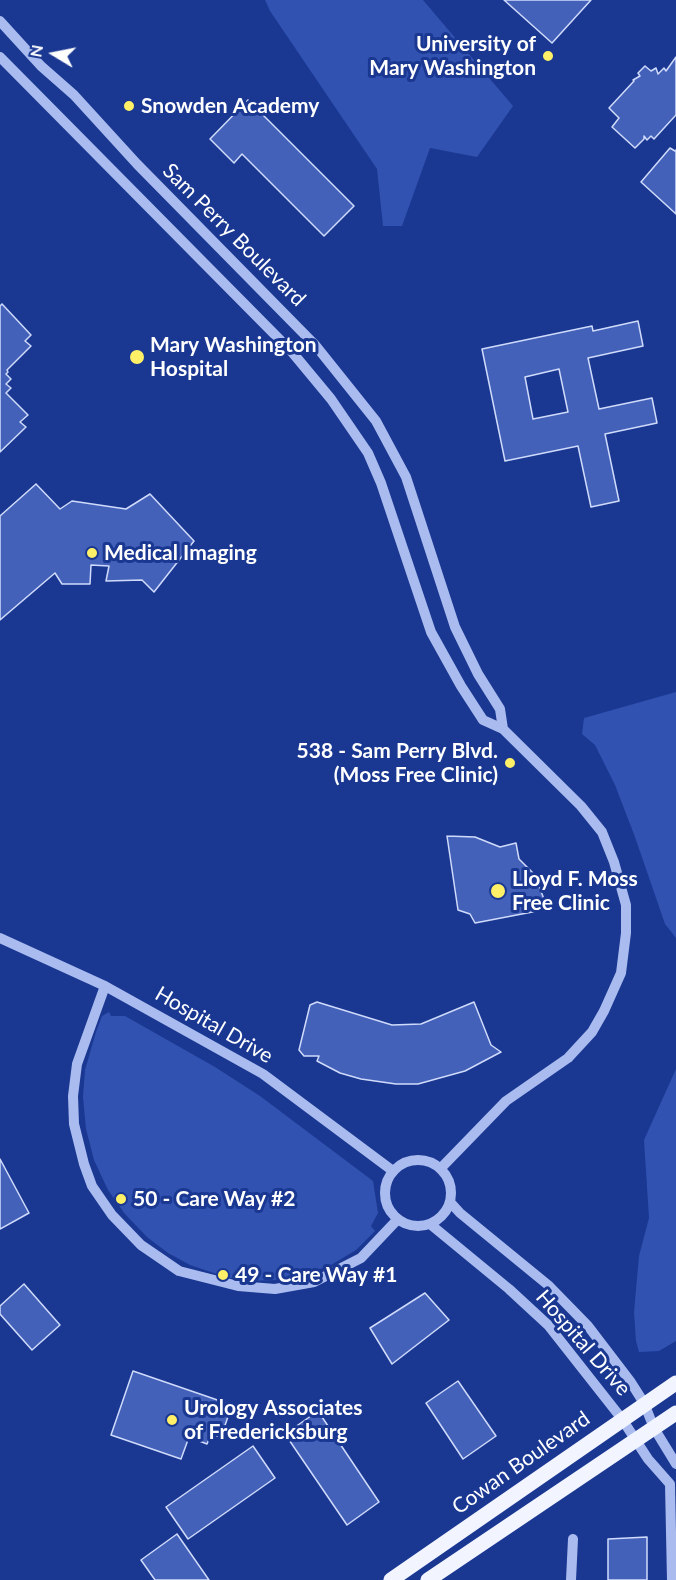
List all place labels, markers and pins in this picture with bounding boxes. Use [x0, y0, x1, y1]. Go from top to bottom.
place label: University of Mary Washington [369, 31, 536, 81]
marker: University of Mary Washington [541, 49, 555, 63]
place label: Snowden Academy [141, 93, 319, 119]
marker: Snowden Academy [122, 99, 136, 113]
place label: Mary Washington Hospital [150, 332, 317, 382]
marker: Mary Washington Hospital [128, 348, 146, 366]
place label: Medical Imaging [104, 540, 257, 566]
marker: Medical Imaging [85, 546, 99, 560]
place label: 538 - Sam Perry Blvd. (Moss Free Clinic) [297, 738, 498, 788]
marker: 538 - Sam Perry Blvd. (Moss Free Clinic) [503, 756, 517, 770]
place label: Lloyd F. Moss Free Clinic [512, 866, 638, 916]
marker: Lloyd F. Moss Free Clinic [489, 882, 507, 900]
place label: 50 - Care Way #2 [133, 1186, 295, 1212]
marker: 50 - Care Way #2 [114, 1192, 128, 1206]
place label: 49 - Care Way #1 [235, 1262, 397, 1288]
marker: 49 - Care Way #1 [216, 1268, 230, 1282]
place label: Urology Associates of Fredericksburg [184, 1395, 363, 1445]
marker: Urology Associates of Fredericksburg [165, 1413, 179, 1427]

